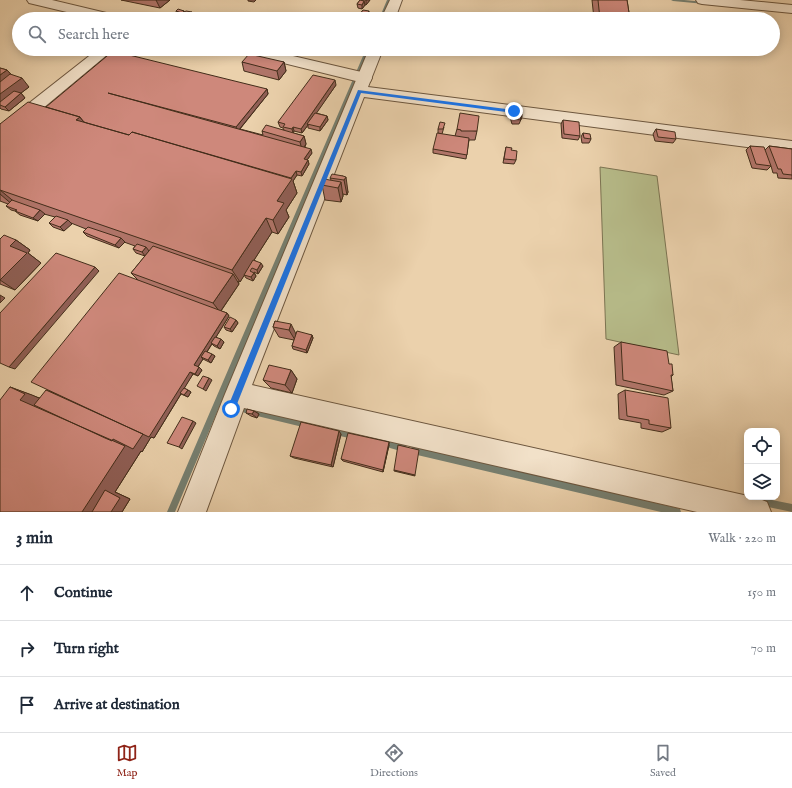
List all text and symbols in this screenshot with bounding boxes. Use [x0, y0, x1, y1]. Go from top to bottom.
search box [12, 12, 780, 56]
icon: search [26, 23, 48, 45]
text: Search here [58, 25, 129, 44]
route end [505, 102, 523, 120]
route start [222, 400, 240, 418]
map controls [744, 428, 780, 500]
button: locate [744, 428, 780, 464]
button: layers [744, 464, 780, 500]
text: 3 min [16, 528, 53, 549]
text: Walk · 220 m [708, 530, 776, 547]
icon: ahead [16, 582, 38, 604]
text: Continue [54, 583, 112, 602]
text: 150 m [747, 584, 776, 601]
icon: right [16, 638, 38, 660]
text: Turn right [54, 639, 119, 658]
text: 70 m [751, 640, 776, 657]
icon: arrive [16, 694, 38, 716]
text: Arrive at destination [54, 695, 180, 714]
tab: Map [116, 742, 138, 780]
tab: Directions [370, 742, 418, 780]
tab: Saved [650, 742, 676, 780]

